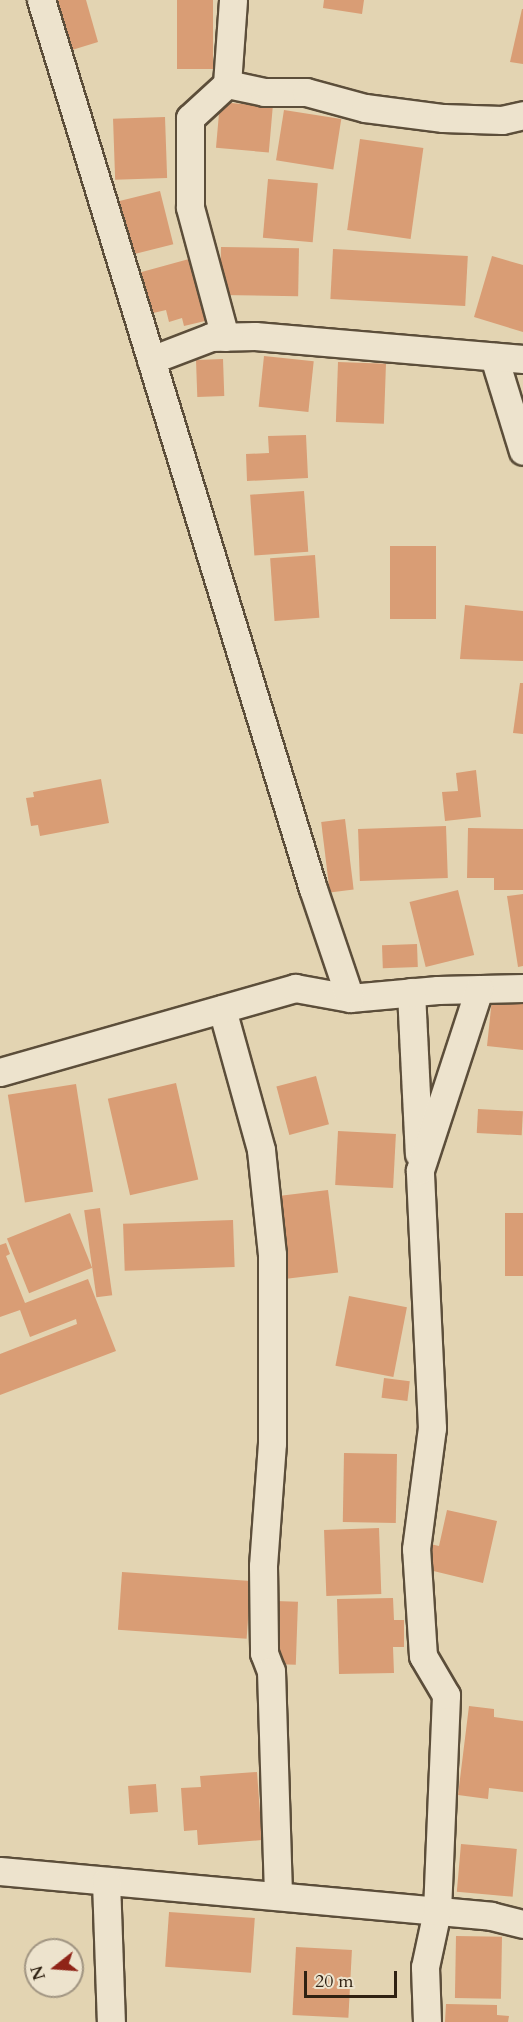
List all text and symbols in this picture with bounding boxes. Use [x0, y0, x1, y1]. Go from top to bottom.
north arrow [24, 1938, 84, 1998]
scale bar [307, 1959, 400, 1997]
text: N [26, 1963, 51, 1983]
text: 20 m [315, 1969, 354, 1994]

